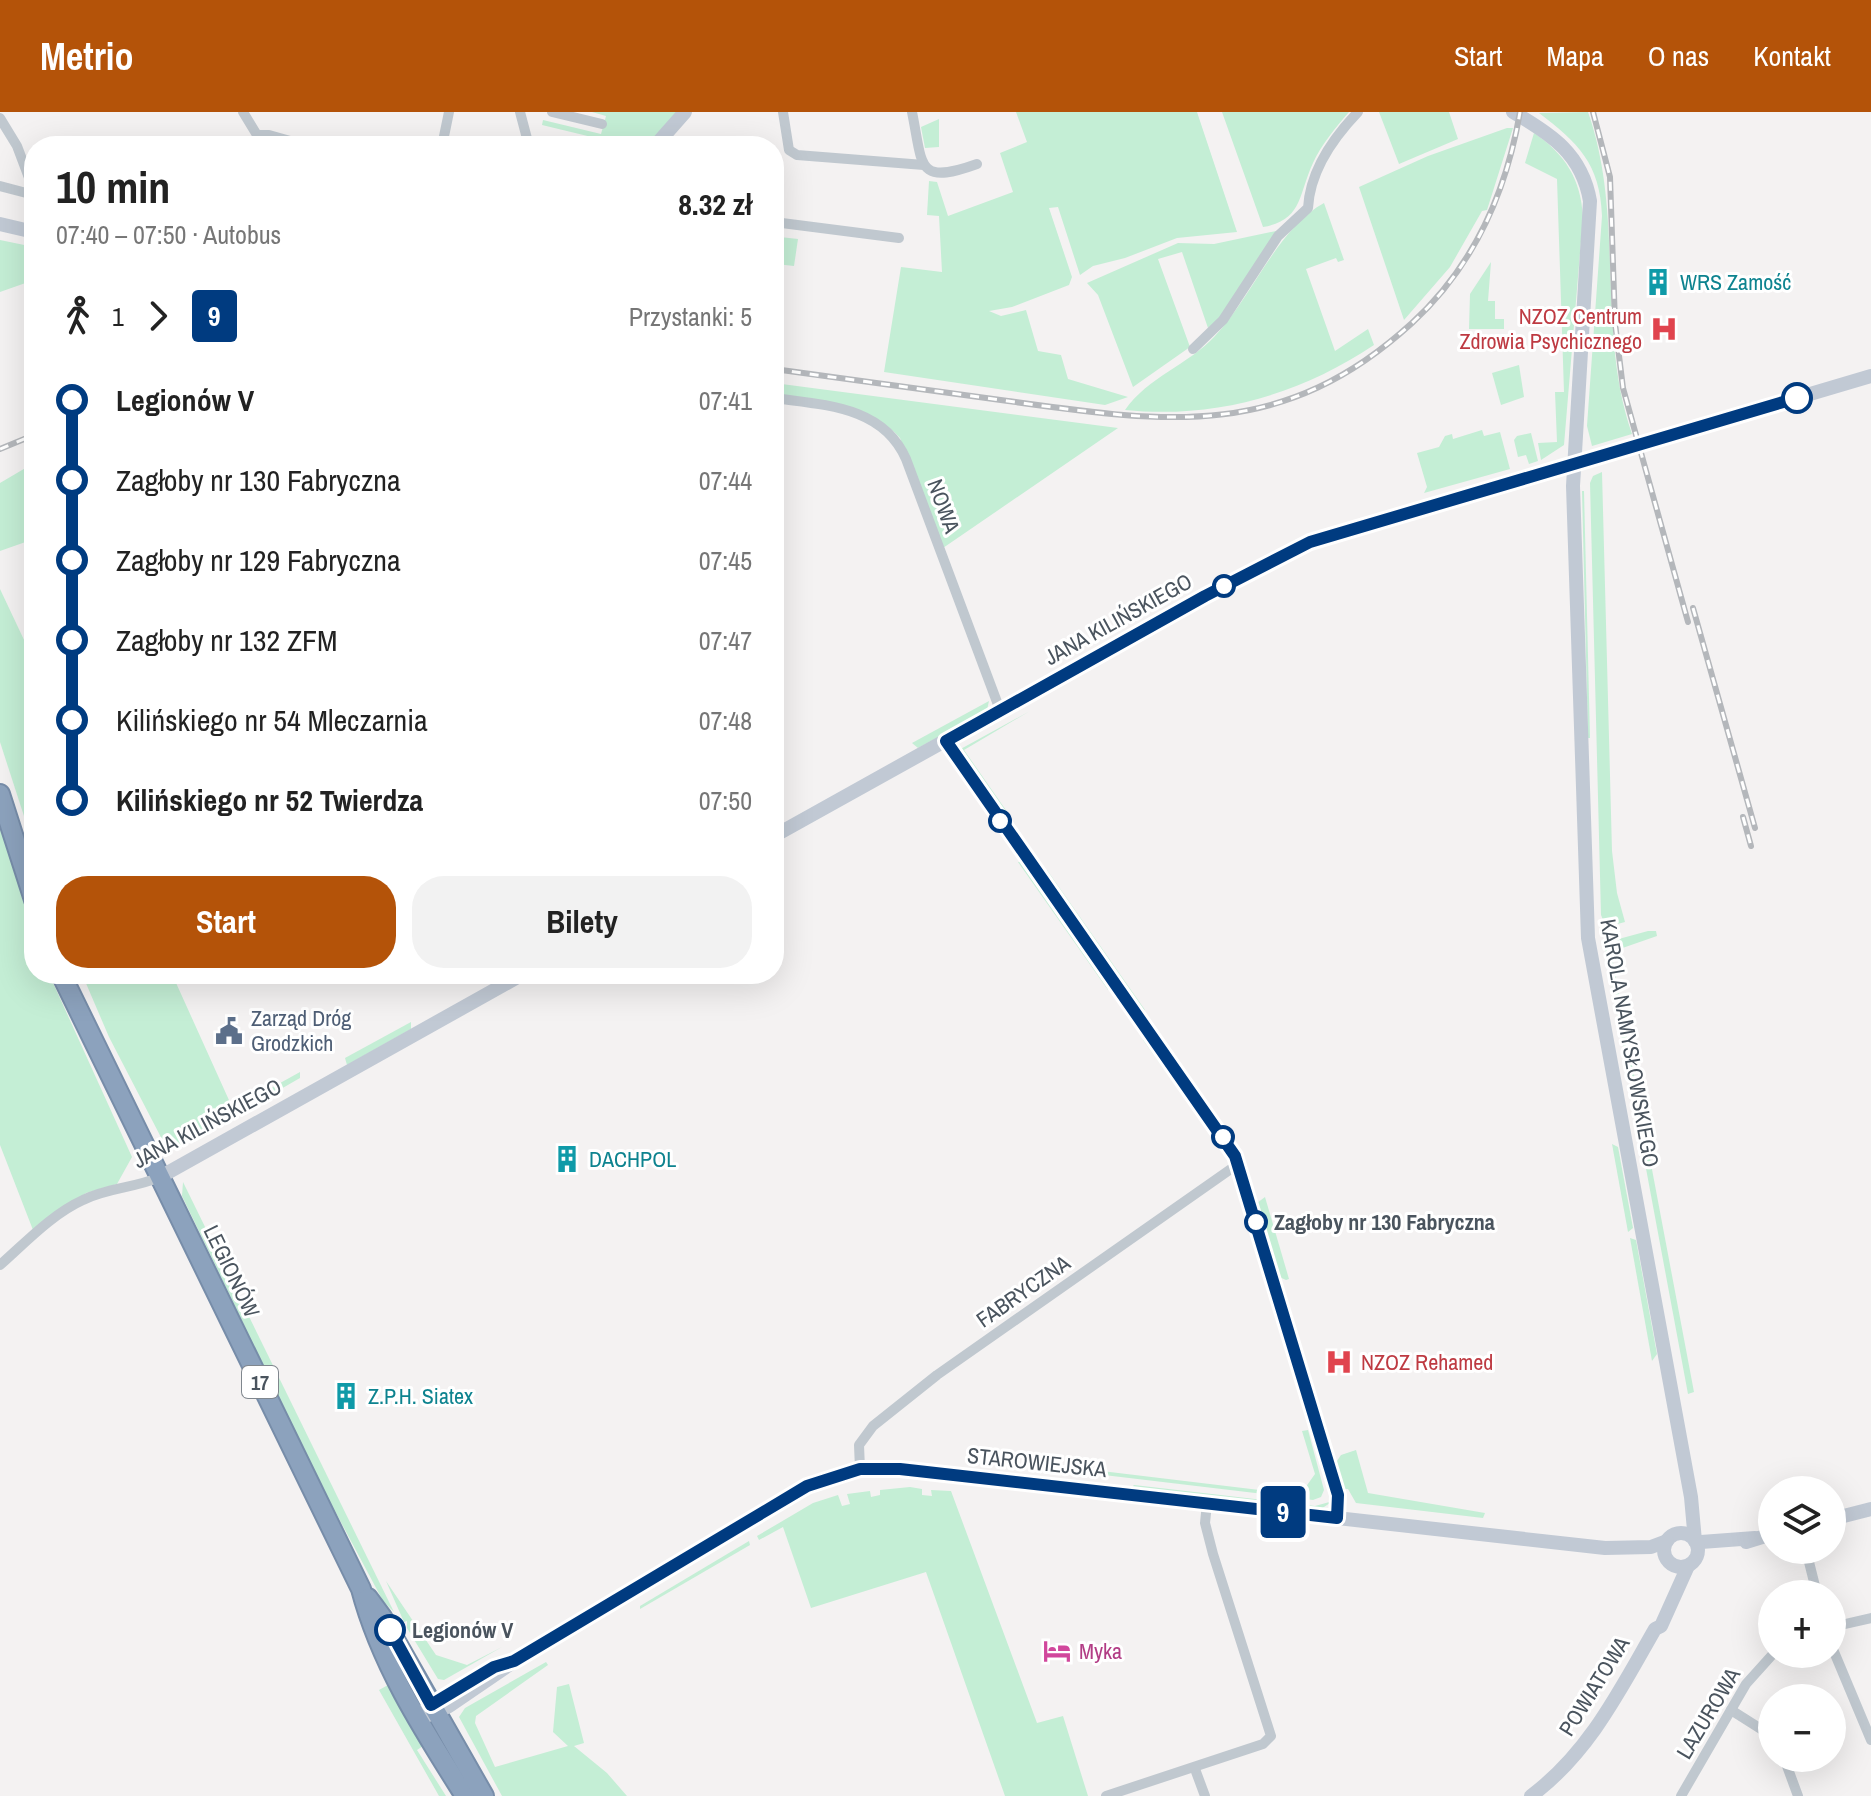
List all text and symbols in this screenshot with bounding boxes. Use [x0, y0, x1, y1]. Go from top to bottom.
text: Metrio [40, 31, 133, 82]
text: Start [1454, 37, 1502, 75]
text: Mapa [1546, 37, 1604, 75]
text: O nas [1648, 37, 1709, 75]
text: Kontakt [1753, 37, 1831, 75]
text: 10 min [56, 157, 170, 217]
text: 8.32 zł [678, 184, 752, 224]
text: 07:40 – 07:50 · Autobus [56, 217, 281, 252]
building icon: WRS Zamość [1643, 267, 1673, 297]
place label: WRS Zamość [1680, 267, 1791, 297]
icon: walk [56, 294, 100, 338]
icon: forward [136, 294, 180, 338]
text: 9 [208, 297, 221, 335]
text: 1 [112, 299, 124, 334]
text: Przystanki: 5 [629, 299, 752, 334]
place label: NZOZ Centrum Zdrowia Psychicznego [1460, 301, 1642, 356]
hospital icon: NZOZ Centrum Zdrowia Psychicznego [1649, 314, 1679, 344]
text: Legionów V [116, 380, 254, 420]
text: 07:41 [699, 383, 752, 418]
unlabelled marker [1782, 383, 1812, 413]
text: Zagłoby nr 130 Fabryczna [116, 460, 401, 500]
text: 07:44 [699, 463, 752, 498]
street label: NOWA [920, 475, 968, 538]
text: Zagłoby nr 129 Fabryczna [116, 540, 401, 580]
text: 07:45 [699, 543, 752, 578]
street label: JANA KILIŃSKIEGO [1039, 566, 1197, 672]
unlabelled marker [1213, 575, 1235, 597]
text: Zagłoby nr 132 ZFM [116, 620, 338, 660]
text: 07:47 [699, 623, 752, 658]
text: Kilińskiego nr 54 Mleczarnia [116, 700, 428, 740]
text: 07:48 [699, 703, 752, 738]
text: Kilińskiego nr 52 Twierdza [116, 780, 423, 820]
text: 07:50 [699, 783, 752, 818]
unlabelled marker [989, 810, 1011, 832]
button: Start [56, 876, 396, 968]
button: Bilety [412, 876, 752, 968]
street label: KAROLA NAMYSŁOWSKIEGO [1593, 916, 1667, 1170]
place label: Zarząd Dróg Grodzkich [251, 1003, 351, 1058]
public building icon: Zarząd Dróg Grodzkich [214, 1016, 244, 1046]
street label: JANA KILIŃSKIEGO [127, 1071, 287, 1175]
unlabelled marker [1212, 1126, 1234, 1148]
building icon: DACHPOL [552, 1144, 582, 1174]
place label: DACHPOL [589, 1144, 676, 1174]
place label: Zagłoby nr 130 Fabryczna [1274, 1207, 1495, 1237]
marker: Zagłoby nr 130 Fabryczna [1245, 1211, 1267, 1233]
street label: LEGIONÓW [197, 1220, 267, 1322]
street label: FABRYCZNA [970, 1247, 1077, 1334]
hospital icon: NZOZ Rehamed [1324, 1347, 1354, 1377]
place label: NZOZ Rehamed [1361, 1347, 1493, 1377]
road number: 17 [242, 1366, 278, 1398]
building icon: Z.P.H. Siatex [331, 1381, 361, 1411]
place label: Z.P.H. Siatex [368, 1381, 473, 1411]
street label: STAROWIEJSKA [966, 1440, 1109, 1484]
map controls [1758, 1476, 1846, 1772]
button: layers [1758, 1476, 1846, 1564]
line badge: 9 [1257, 1486, 1309, 1538]
text: 9 [1277, 1493, 1289, 1531]
button: + [1758, 1580, 1846, 1668]
marker: Legionów V [375, 1615, 405, 1645]
place label: Legionów V [412, 1615, 514, 1645]
street label: POWIATOWA [1552, 1630, 1637, 1741]
hotel icon: Myka [1042, 1636, 1072, 1666]
place label: Myka [1079, 1636, 1122, 1666]
street label: LAZUROWA [1669, 1661, 1748, 1764]
button: − [1758, 1684, 1846, 1772]

